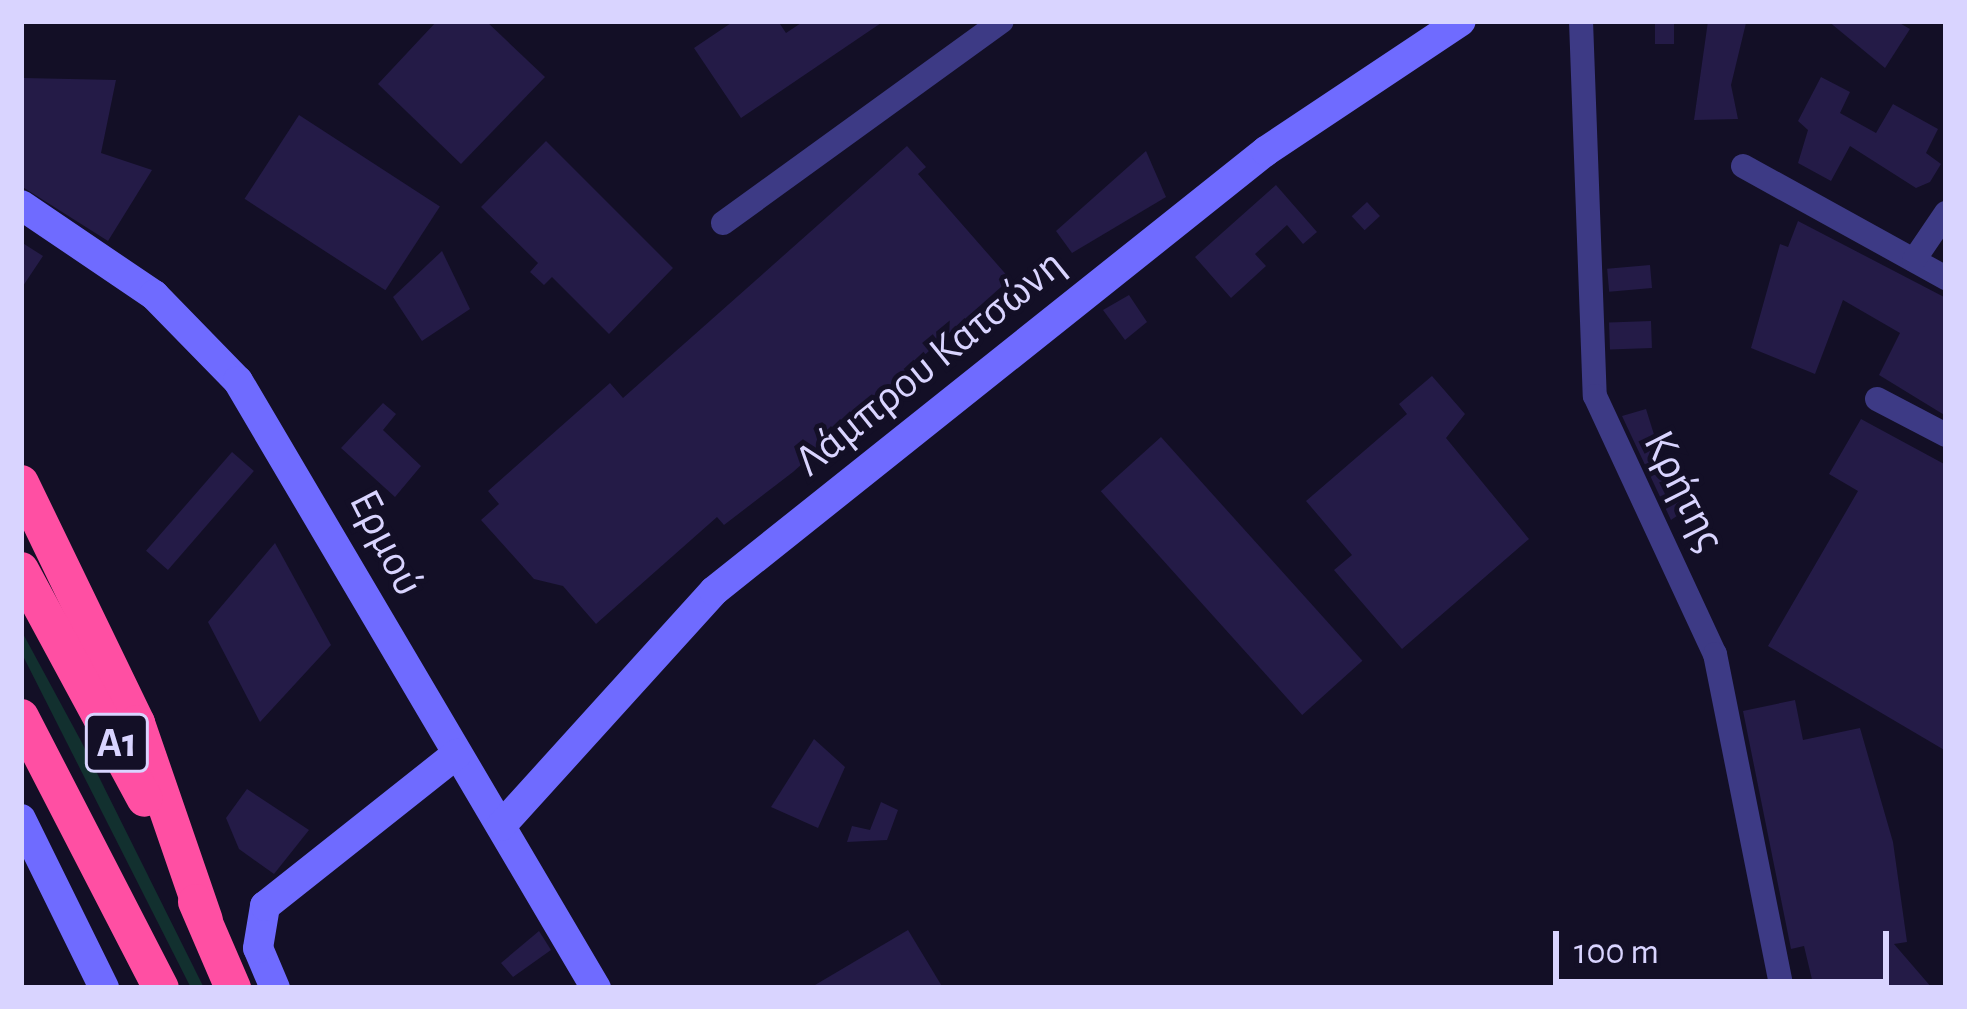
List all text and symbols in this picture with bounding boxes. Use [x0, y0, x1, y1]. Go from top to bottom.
street label: Λάμπρου Κατσώνη [784, 238, 1076, 488]
street label: Κρήτης [1631, 422, 1737, 560]
street label: Ερμού [337, 481, 435, 605]
road number: Α1 [84, 707, 150, 779]
scale bar [1559, 907, 1895, 981]
text: 100 m [1574, 934, 1659, 970]

